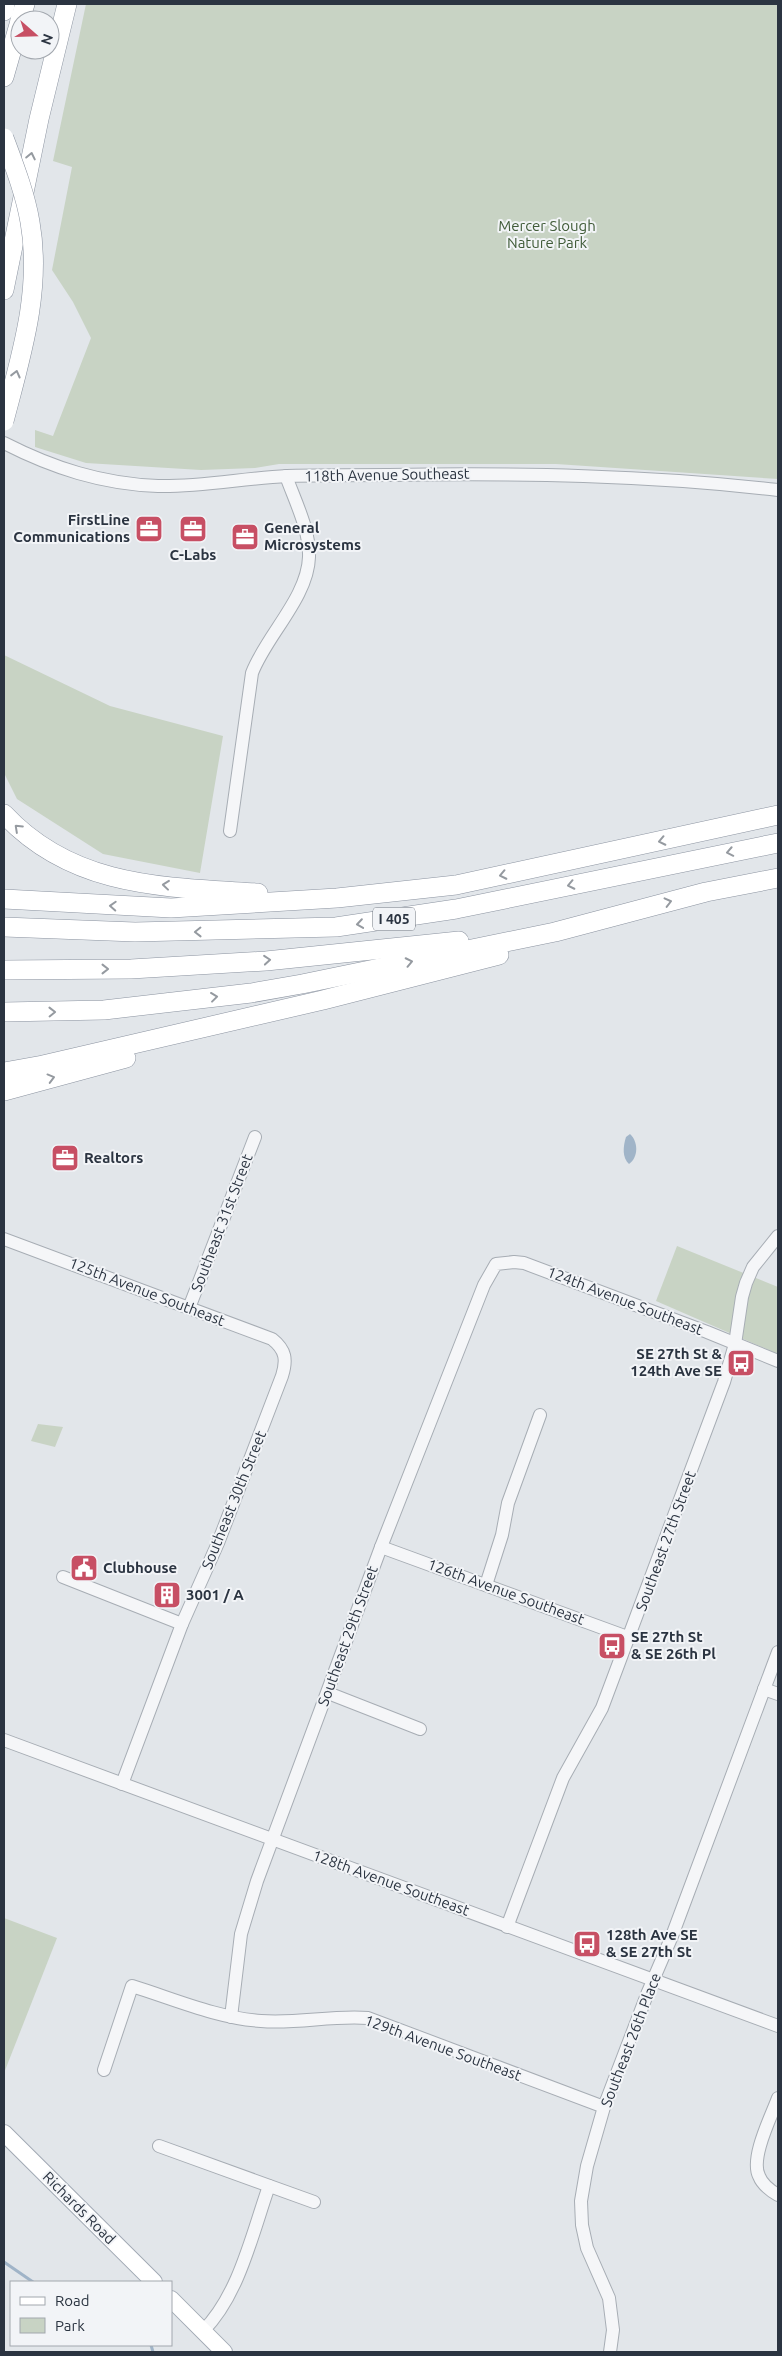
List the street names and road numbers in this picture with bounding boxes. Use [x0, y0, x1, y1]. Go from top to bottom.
street label: 118th Avenue Southeast [304, 465, 470, 484]
road number: I 405 [373, 908, 415, 931]
street label: Southeast 31st Street [187, 1151, 256, 1294]
street label: 125th Avenue Southeast [67, 1254, 227, 1329]
street label: 124th Avenue Southeast [545, 1263, 705, 1338]
street label: Southeast 30th Street [198, 1428, 269, 1572]
street label: Southeast 27th Street [632, 1468, 699, 1613]
street label: 126th Avenue Southeast [426, 1555, 587, 1628]
street label: Southeast 29th Street [314, 1563, 381, 1708]
street label: 128th Avenue Southeast [311, 1846, 472, 1919]
street label: Southeast 26th Place [597, 1970, 664, 2109]
street label: 129th Avenue Southeast [363, 2011, 524, 2084]
street label: Richards Road [40, 2168, 119, 2247]

